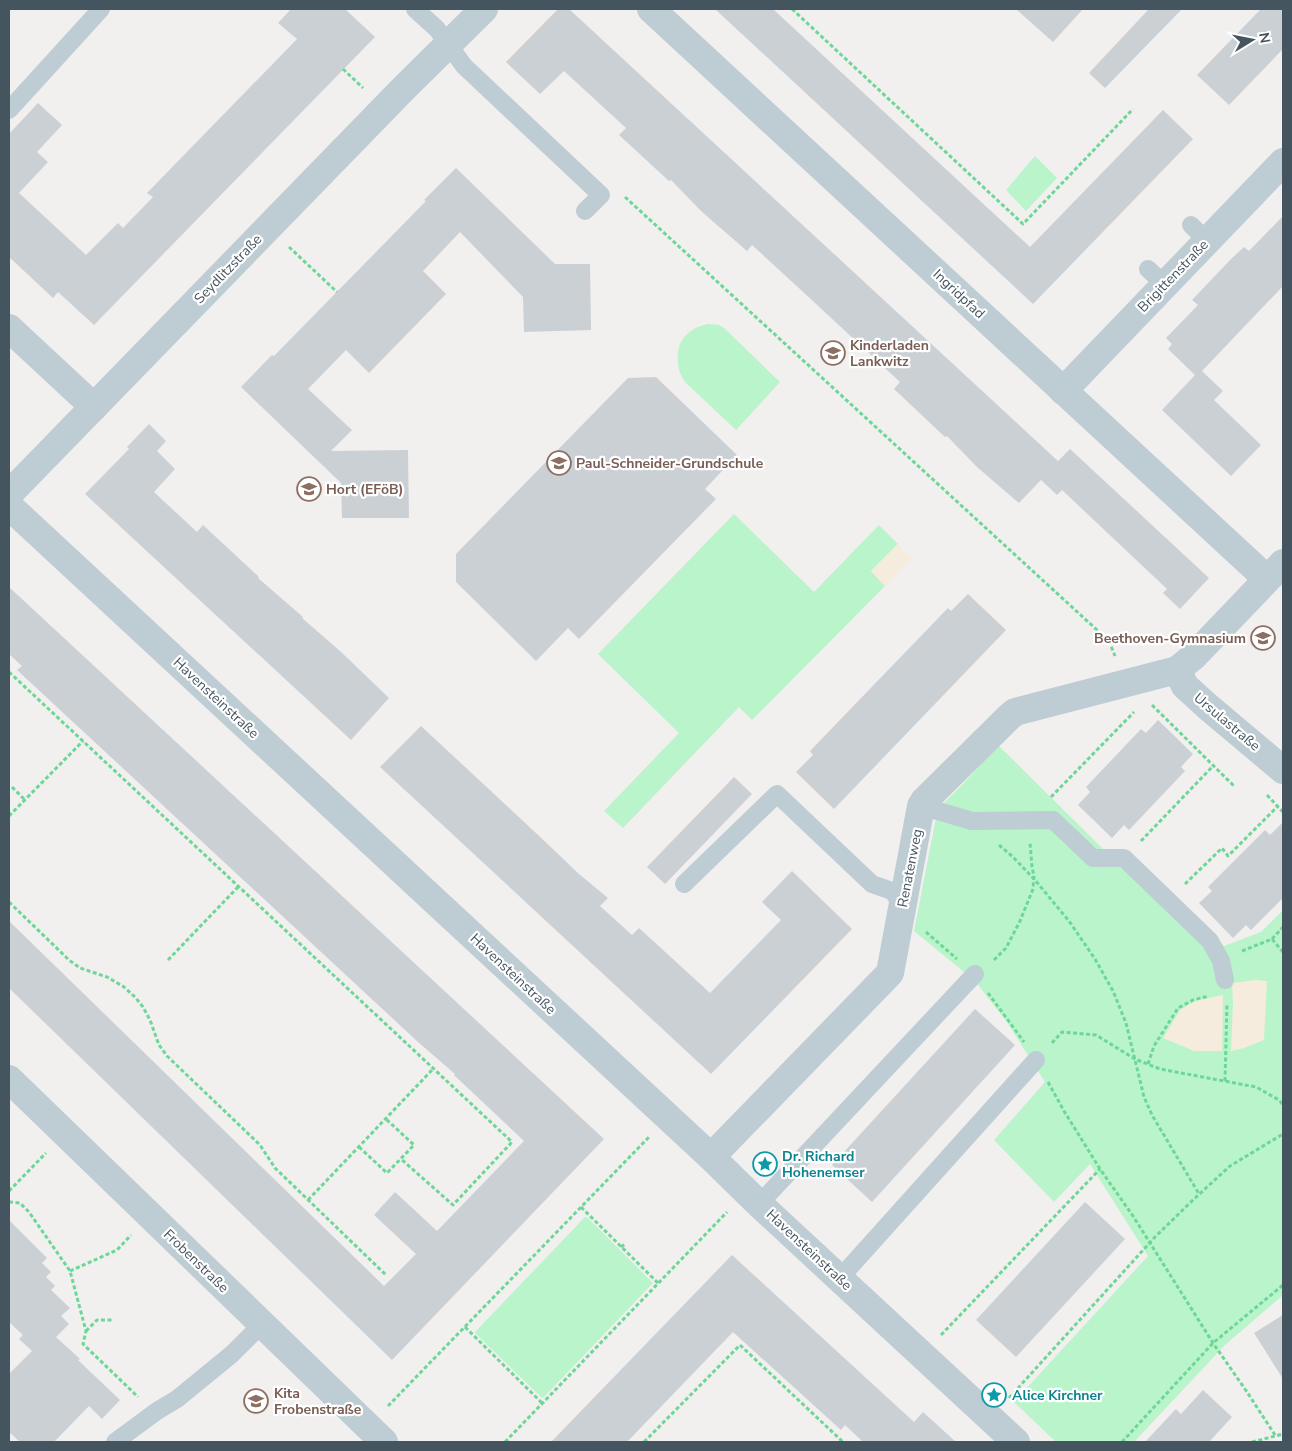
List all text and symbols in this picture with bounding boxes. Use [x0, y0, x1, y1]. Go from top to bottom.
north arrow [1227, 15, 1277, 65]
text: N [1254, 31, 1275, 45]
street label: Seydlitzstraße [190, 230, 266, 308]
street label: Brigittenstraße [1133, 236, 1213, 316]
street label: Ingridpfad [929, 265, 989, 323]
place label: Kinderladen Lankwitz [850, 336, 929, 371]
school or university icon: Kinderladen Lankwitz [820, 340, 846, 366]
school or university icon: Paul-Schneider-Grundschule [546, 450, 572, 476]
place label: Paul-Schneider-Grundschule [576, 454, 764, 473]
school or university icon: Hort (EFöB) [296, 476, 322, 502]
place label: Hort (EFöB) [326, 480, 404, 499]
school or university icon: Beethoven-Gymnasium [1250, 625, 1276, 651]
place label: Beethoven-Gymnasium [1094, 629, 1246, 648]
street label: Havensteinstraße [169, 653, 263, 743]
street label: Ursulastraße [1190, 689, 1264, 755]
street label: Renatenweg [893, 827, 927, 909]
street label: Havensteinstraße [466, 929, 560, 1019]
place label: Dr. Richard Hohenemser [782, 1147, 865, 1182]
place icon: Dr. Richard Hohenemser [752, 1151, 778, 1177]
street label: Havensteinstraße [762, 1205, 856, 1295]
street label: Frobenstraße [159, 1225, 233, 1297]
place icon: Alice Kirchner [981, 1382, 1007, 1408]
place label: Kita Frobenstraße [274, 1384, 362, 1419]
place label: Alice Kirchner [1012, 1386, 1103, 1405]
school or university icon: Kita Frobenstraße [243, 1388, 269, 1414]

